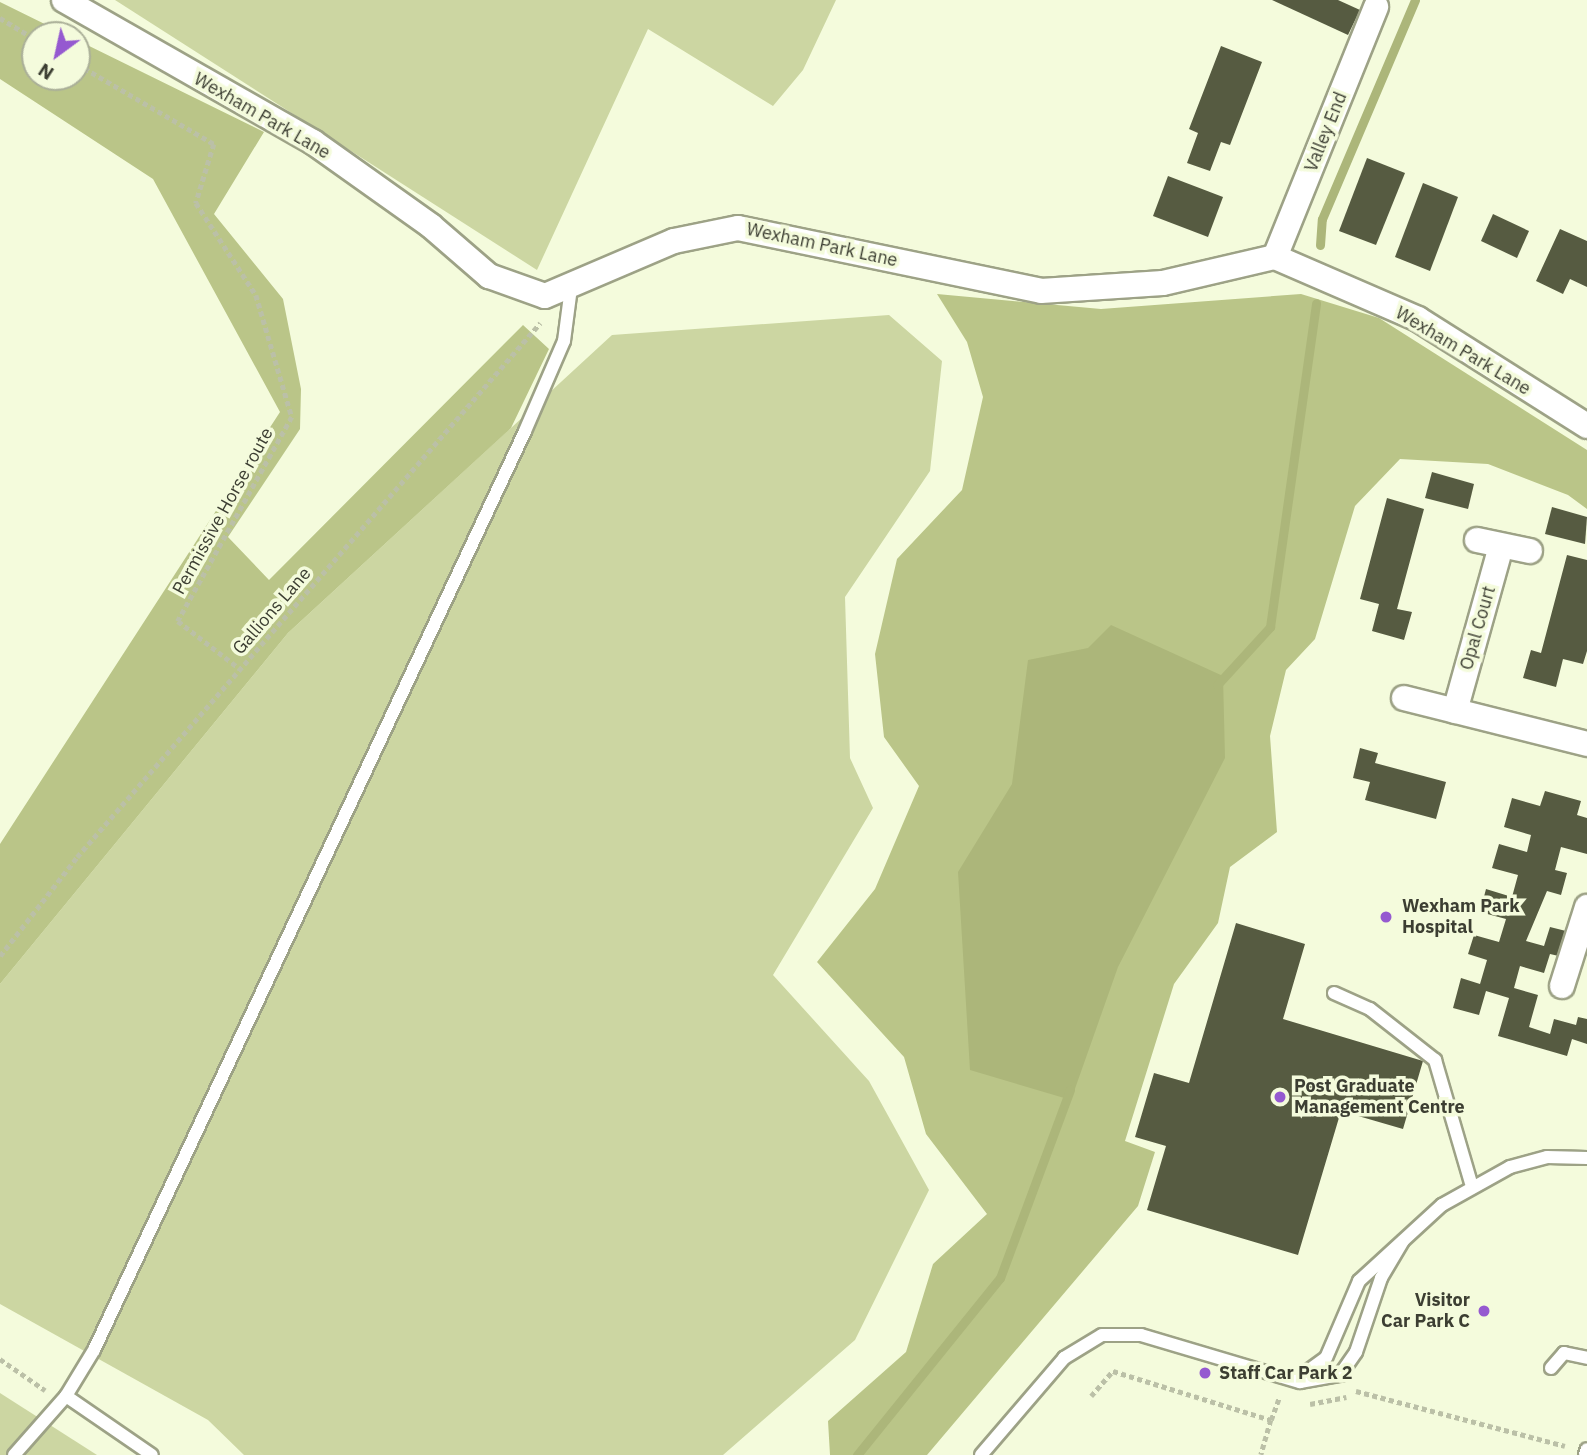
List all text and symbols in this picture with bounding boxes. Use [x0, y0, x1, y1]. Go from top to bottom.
north arrow [21, 21, 91, 91]
text: N [33, 58, 58, 86]
street label: Wexham Park Lane [190, 68, 334, 164]
street label: Valley End [1300, 89, 1352, 175]
street label: Wexham Park Lane [745, 218, 899, 272]
street label: Wexham Park Lane [1392, 302, 1534, 400]
street label: Permissive Horse route [168, 424, 278, 598]
street label: Gallions Lane [228, 563, 316, 659]
street label: Opal Court [1456, 583, 1500, 673]
place label: Wexham Park Hospital [1402, 896, 1520, 939]
marker: Wexham Park Hospital [1376, 907, 1396, 927]
place label: Post Graduate Management Centre [1294, 1076, 1465, 1118]
marker: Post Graduate Management Centre [1272, 1089, 1288, 1105]
place label: Visitor Car Park C [1381, 1290, 1470, 1332]
marker: Visitor Car Park C [1476, 1303, 1492, 1319]
place label: Staff Car Park 2 [1219, 1362, 1353, 1384]
marker: Staff Car Park 2 [1197, 1365, 1213, 1381]

